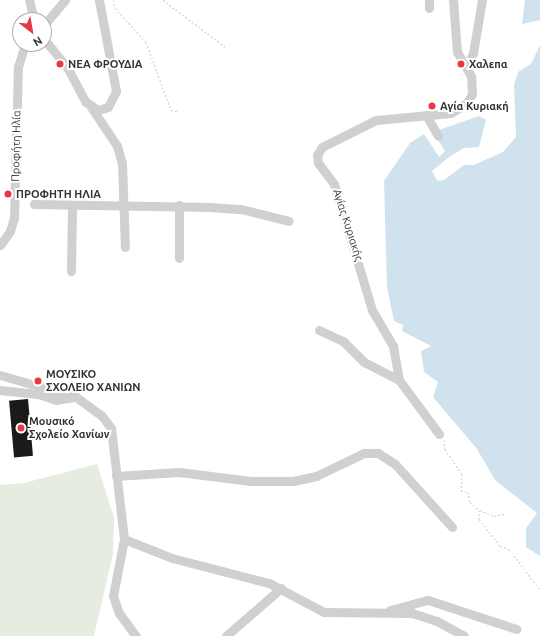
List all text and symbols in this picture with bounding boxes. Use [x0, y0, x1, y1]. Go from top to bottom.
north arrow [12, 12, 52, 52]
text: N [31, 34, 44, 49]
place label: ΝΕΑ ΦΡΟΥΔΙΑ [68, 57, 142, 71]
place label: Χαλεπα [469, 57, 508, 71]
marker: ΝΕΑ ΦΡΟΥΔΙΑ [55, 59, 65, 69]
marker: Χαλεπα [456, 59, 466, 69]
place label: Αγία Κυριακή [440, 99, 509, 113]
marker: Αγία Κυριακή [427, 101, 437, 111]
street label: Προφήτη Ηλία [9, 110, 23, 182]
place label: ΠΡΟΦΗΤΗ ΗΛΙΑ [16, 187, 101, 201]
street label: Αγίας Κυριακής [330, 187, 366, 263]
marker: ΠΡΟΦΗΤΗ ΗΛΙΑ [3, 189, 13, 199]
place label: ΜΟΥΣΙΚΟ ΣΧΟΛΕΙΟ ΧΑΝΙΩΝ [46, 368, 140, 394]
marker: ΜΟΥΣΙΚΟ ΣΧΟΛΕΙΟ ΧΑΝΙΩΝ [33, 376, 43, 386]
place label: Μουσικό Σχολείο Χανίων [29, 415, 109, 441]
marker: Μουσικό Σχολείο Χανίων [16, 423, 26, 433]

